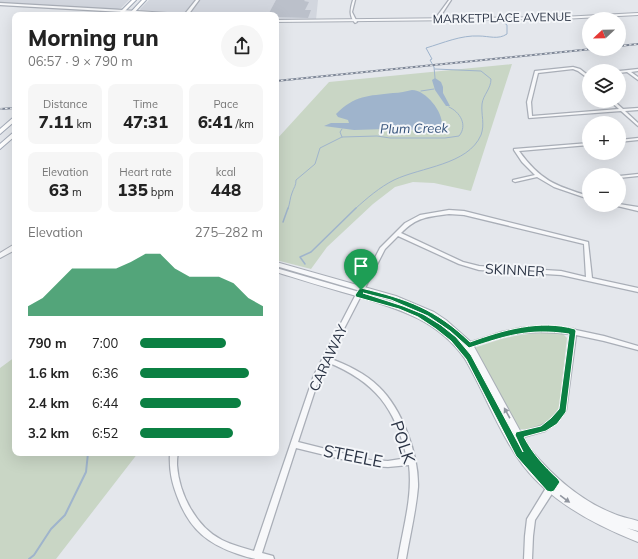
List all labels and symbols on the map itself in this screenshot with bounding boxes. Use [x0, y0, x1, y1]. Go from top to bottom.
street label: MARKETPLACE AVENUE [433, 9, 571, 26]
north arrow [582, 12, 626, 56]
water label: Plum Creek [380, 119, 449, 137]
pin [344, 249, 378, 290]
street label: SKINNER [485, 259, 546, 281]
street label: CARAWAY [305, 321, 351, 394]
one-way arrow [504, 408, 510, 419]
street label: POLK [387, 418, 420, 466]
street label: STEELE [322, 439, 384, 472]
one-way arrow [560, 494, 570, 502]

